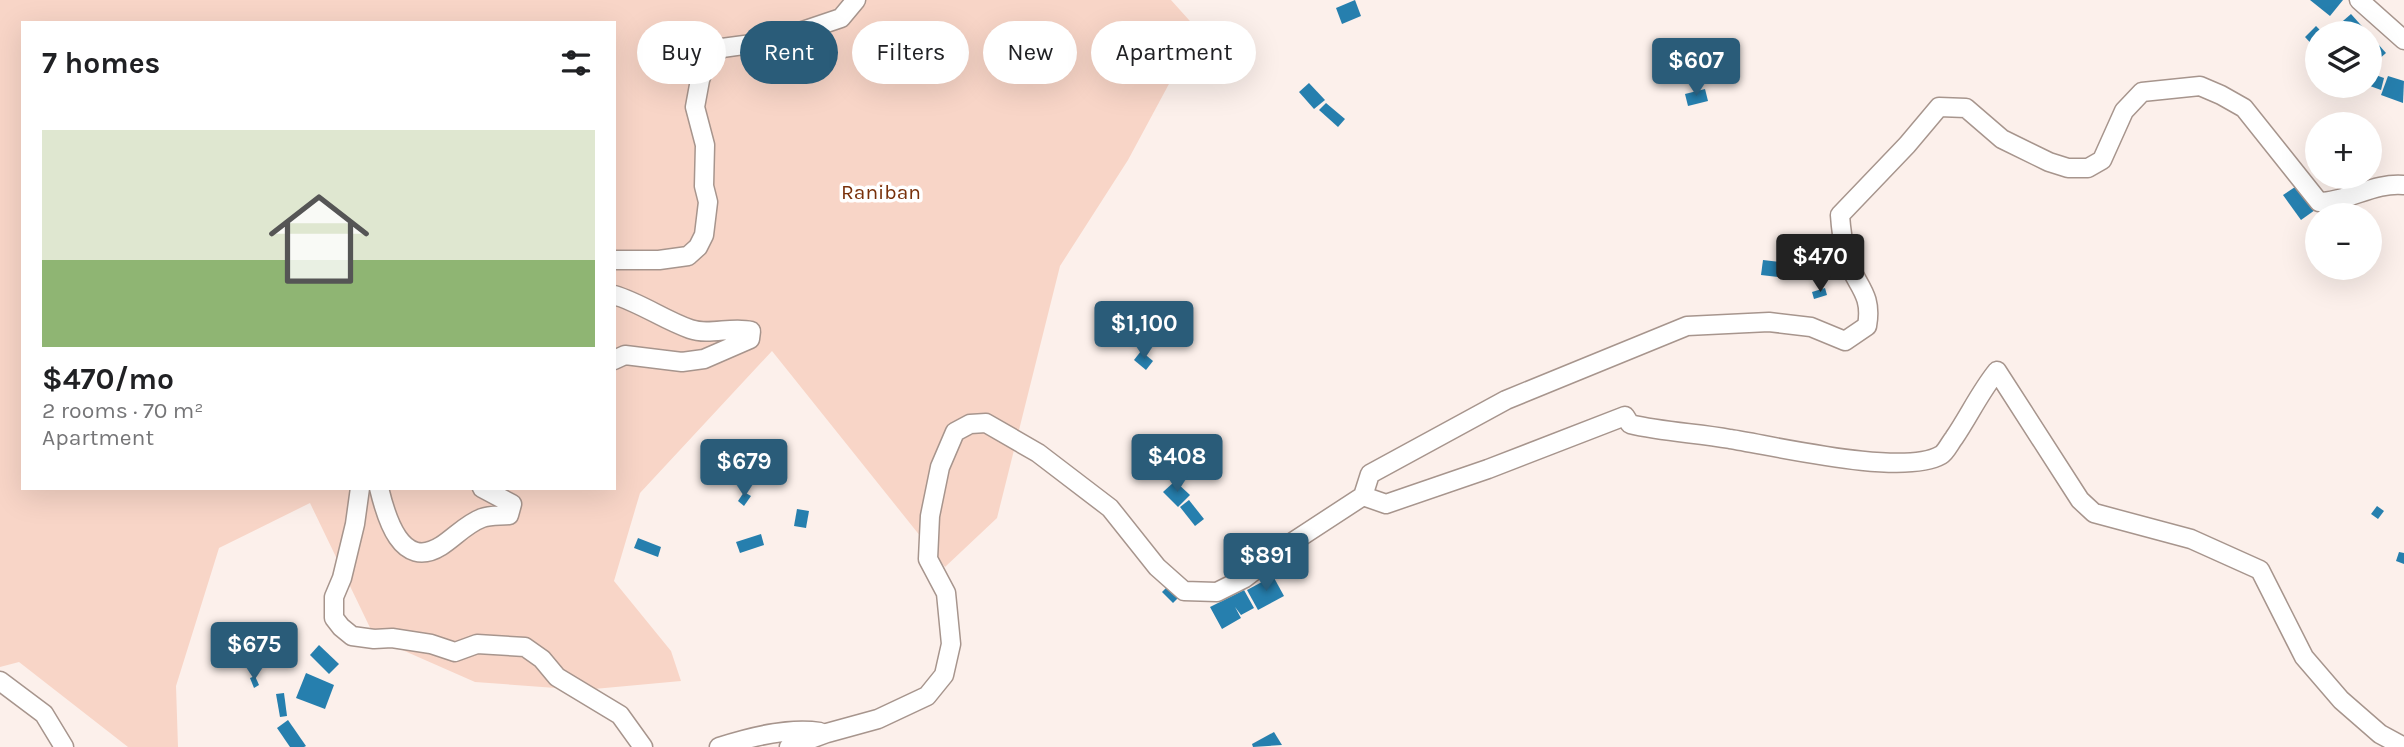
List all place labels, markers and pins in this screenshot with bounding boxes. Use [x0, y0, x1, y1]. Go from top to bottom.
pin: $607 [1655, 38, 1737, 98]
pin: $470 [1779, 234, 1861, 294]
pin: $1,100 [1087, 302, 1201, 361]
pin: $408 [1136, 434, 1218, 494]
pin: $679 [703, 440, 785, 499]
pin: $891 [1225, 534, 1307, 593]
pin: $675 [213, 622, 295, 682]

